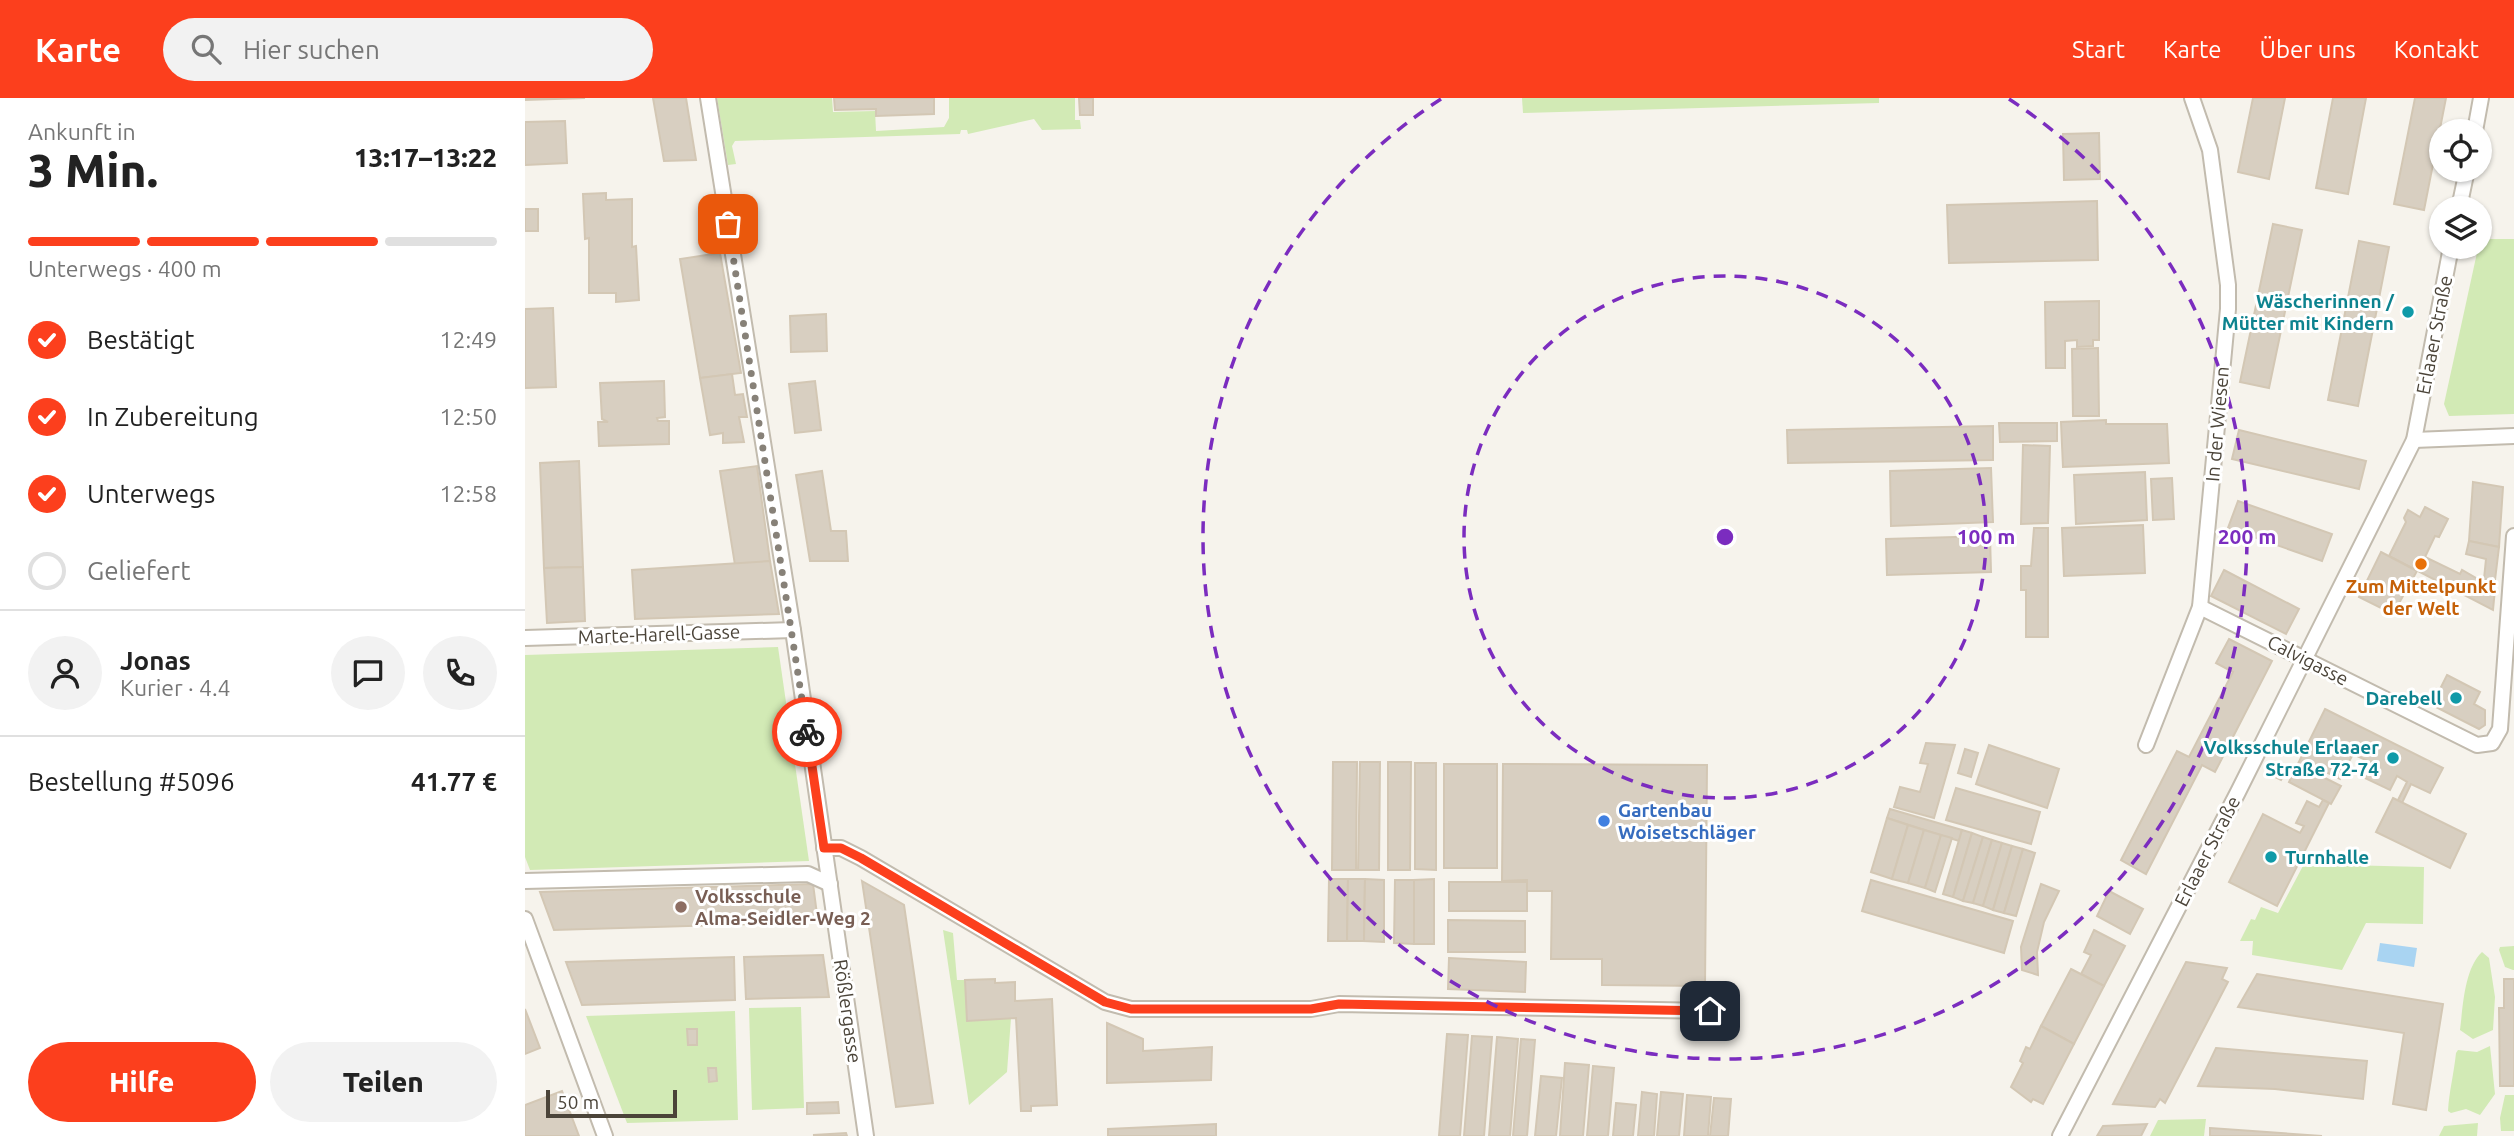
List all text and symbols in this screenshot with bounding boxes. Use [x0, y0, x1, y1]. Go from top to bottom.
search box [163, 18, 653, 81]
icon: search [187, 30, 225, 68]
text: Karte [35, 31, 121, 68]
text: Hier suchen [243, 35, 380, 64]
text: Start [2072, 36, 2125, 63]
text: Karte [2163, 36, 2222, 63]
text: Über uns [2260, 36, 2356, 63]
text: Kontakt [2394, 36, 2479, 63]
text: Ankunft in [28, 119, 136, 144]
map controls [2429, 119, 2492, 259]
button: locate [2429, 119, 2492, 182]
text: 13:17–13:22 [354, 143, 497, 172]
text: 3 Min. [28, 144, 158, 196]
pin [698, 194, 758, 254]
button: layers [2429, 196, 2492, 259]
icon: bag [709, 205, 747, 243]
text: Unterwegs · 400 m [28, 256, 222, 281]
street label: Erlaaer Straße [2412, 274, 2456, 396]
place label: Wäscherinnen / Mütter mit Kindern [2222, 290, 2395, 334]
marker: Wäscherinnen / Mütter mit Kindern [2400, 304, 2416, 320]
icon: check [28, 321, 66, 359]
text: Bestätigt [87, 325, 194, 354]
text: 12:49 [439, 327, 497, 352]
street label: In der Wiesen [2201, 365, 2233, 483]
icon: check [28, 398, 66, 436]
text: In Zubereitung [87, 402, 259, 431]
text: 12:50 [439, 404, 497, 429]
icon: check [28, 475, 66, 513]
text: Unterwegs [87, 479, 215, 508]
text: 12:58 [439, 481, 497, 506]
text: 100 m [1957, 524, 2015, 548]
text: 200 m [2218, 524, 2276, 548]
centre of rings [1713, 525, 1737, 549]
text: Geliefert [87, 556, 190, 585]
marker: Zum Mittelpunkt der Welt [2413, 556, 2429, 572]
place label: Zum Mittelpunkt der Welt [2346, 575, 2496, 619]
street label: Marte-Harell-Gasse [577, 620, 741, 648]
street label: Calvigasse [2264, 630, 2352, 690]
button: person [28, 636, 102, 710]
button: chat [331, 636, 405, 710]
button: phone [423, 636, 497, 710]
text: Jonas [120, 646, 191, 675]
text: Kurier · 4.4 [120, 675, 231, 700]
place label: Darebell [2365, 687, 2442, 709]
marker: Darebell [2448, 690, 2464, 706]
courier [772, 697, 842, 767]
icon: bike [788, 713, 826, 751]
place label: Volksschule Erlaaer Straße 72-74 [2204, 736, 2379, 780]
marker: Volksschule Erlaaer Straße 72-74 [2385, 750, 2401, 766]
text: Bestellung #5096 [28, 767, 235, 796]
text: 41.77 € [411, 767, 497, 796]
street label: Erlaaer Straße [2170, 792, 2244, 910]
place label: Gartenbau Woisetschläger [1618, 799, 1756, 843]
marker: Gartenbau Woisetschläger [1596, 813, 1612, 829]
place label: Turnhalle [2285, 846, 2369, 868]
marker: Turnhalle [2263, 849, 2279, 865]
place label: Volksschule Alma-Seidler-Weg 2 [695, 885, 871, 929]
marker: Volksschule Alma-Seidler-Weg 2 [673, 899, 689, 915]
street label: Rößlergasse [830, 958, 866, 1064]
pin [1680, 981, 1740, 1041]
icon: home [1691, 992, 1729, 1030]
button: Hilfe [28, 1042, 256, 1122]
button: Teilen [270, 1042, 497, 1122]
scale bar [546, 1087, 677, 1119]
text: 50 m [557, 1091, 599, 1113]

